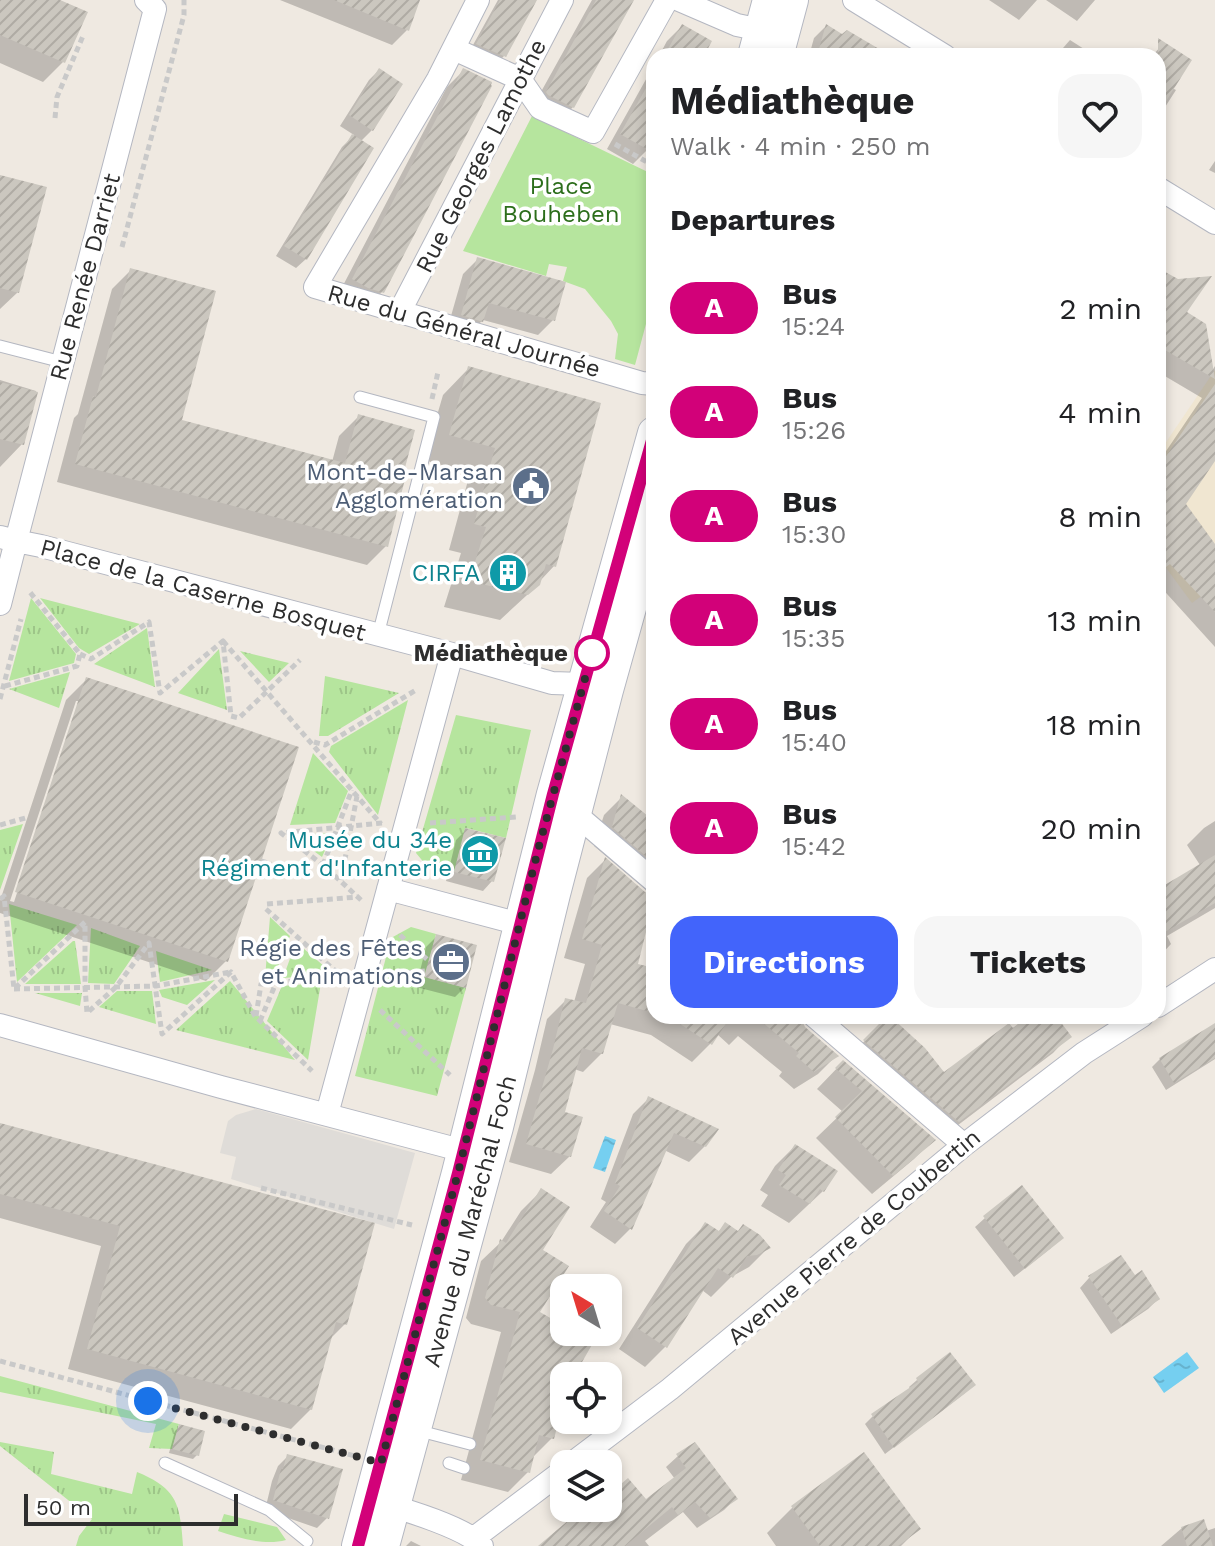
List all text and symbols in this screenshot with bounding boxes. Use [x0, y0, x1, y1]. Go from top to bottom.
street label: Rue Georges Lamothe [410, 34, 552, 278]
button: heart [1058, 74, 1142, 158]
text: Médiathèque [670, 79, 915, 123]
text: Walk · 4 min · 250 m [670, 131, 931, 161]
street label: Rue Renée Darriet [44, 170, 126, 384]
park label: Place Bouheben [502, 172, 620, 228]
text: Departures [670, 202, 835, 237]
text: Bus [782, 276, 837, 311]
street label: Rue du Général Journée [324, 279, 604, 383]
text: A [705, 291, 723, 324]
text: 2 min [1059, 291, 1142, 326]
text: 15:24 [782, 311, 845, 341]
text: Bus [782, 380, 837, 415]
text: A [705, 395, 723, 428]
text: 4 min [1058, 395, 1142, 430]
text: 15:26 [782, 415, 846, 445]
place label: Mont-de-Marsan Agglomération [306, 458, 503, 514]
public building icon: Mont-de-Marsan Agglomération [510, 465, 552, 507]
text: Bus [782, 484, 837, 519]
text: A [705, 499, 723, 532]
text: 8 min [1058, 499, 1142, 534]
text: 15:30 [782, 519, 846, 549]
street label: Place de la Caserne Bosquet [37, 533, 369, 647]
building icon: CIRFA [487, 552, 529, 594]
place label: CIRFA [412, 559, 480, 587]
text: Bus [782, 588, 837, 623]
text: A [705, 603, 723, 636]
text: 13 min [1047, 603, 1142, 638]
text: 15:35 [782, 623, 845, 653]
marker: Médiathèque [575, 636, 609, 670]
place label: Médiathèque [414, 639, 568, 667]
text: Bus [782, 692, 837, 727]
text: A [705, 707, 723, 740]
text: 18 min [1046, 707, 1142, 742]
text: 15:40 [782, 727, 847, 757]
text: Bus [782, 796, 837, 831]
text: A [705, 811, 723, 844]
text: 20 min [1040, 811, 1142, 846]
place label: Musée du 34e Régiment d'Infanterie [201, 826, 452, 882]
text: 15:42 [782, 831, 846, 861]
museum icon: Musée du 34e Régiment d'Infanterie [459, 833, 501, 875]
button: Directions [670, 916, 898, 1008]
button: Tickets [914, 916, 1142, 1008]
place label: Régie des Fêtes et Animations [239, 934, 423, 990]
office icon: Régie des Fêtes et Animations [430, 941, 472, 983]
street label: Avenue du Maréchal Foch [418, 1072, 522, 1370]
street label: Avenue Pierre de Coubertin [722, 1123, 986, 1351]
north arrow [550, 1274, 622, 1346]
map controls [550, 1274, 622, 1522]
button: locate [550, 1362, 622, 1434]
your location [128, 1381, 168, 1421]
button: layers [550, 1450, 622, 1522]
scale bar [24, 1490, 238, 1526]
text: 50 m [36, 1495, 91, 1520]

